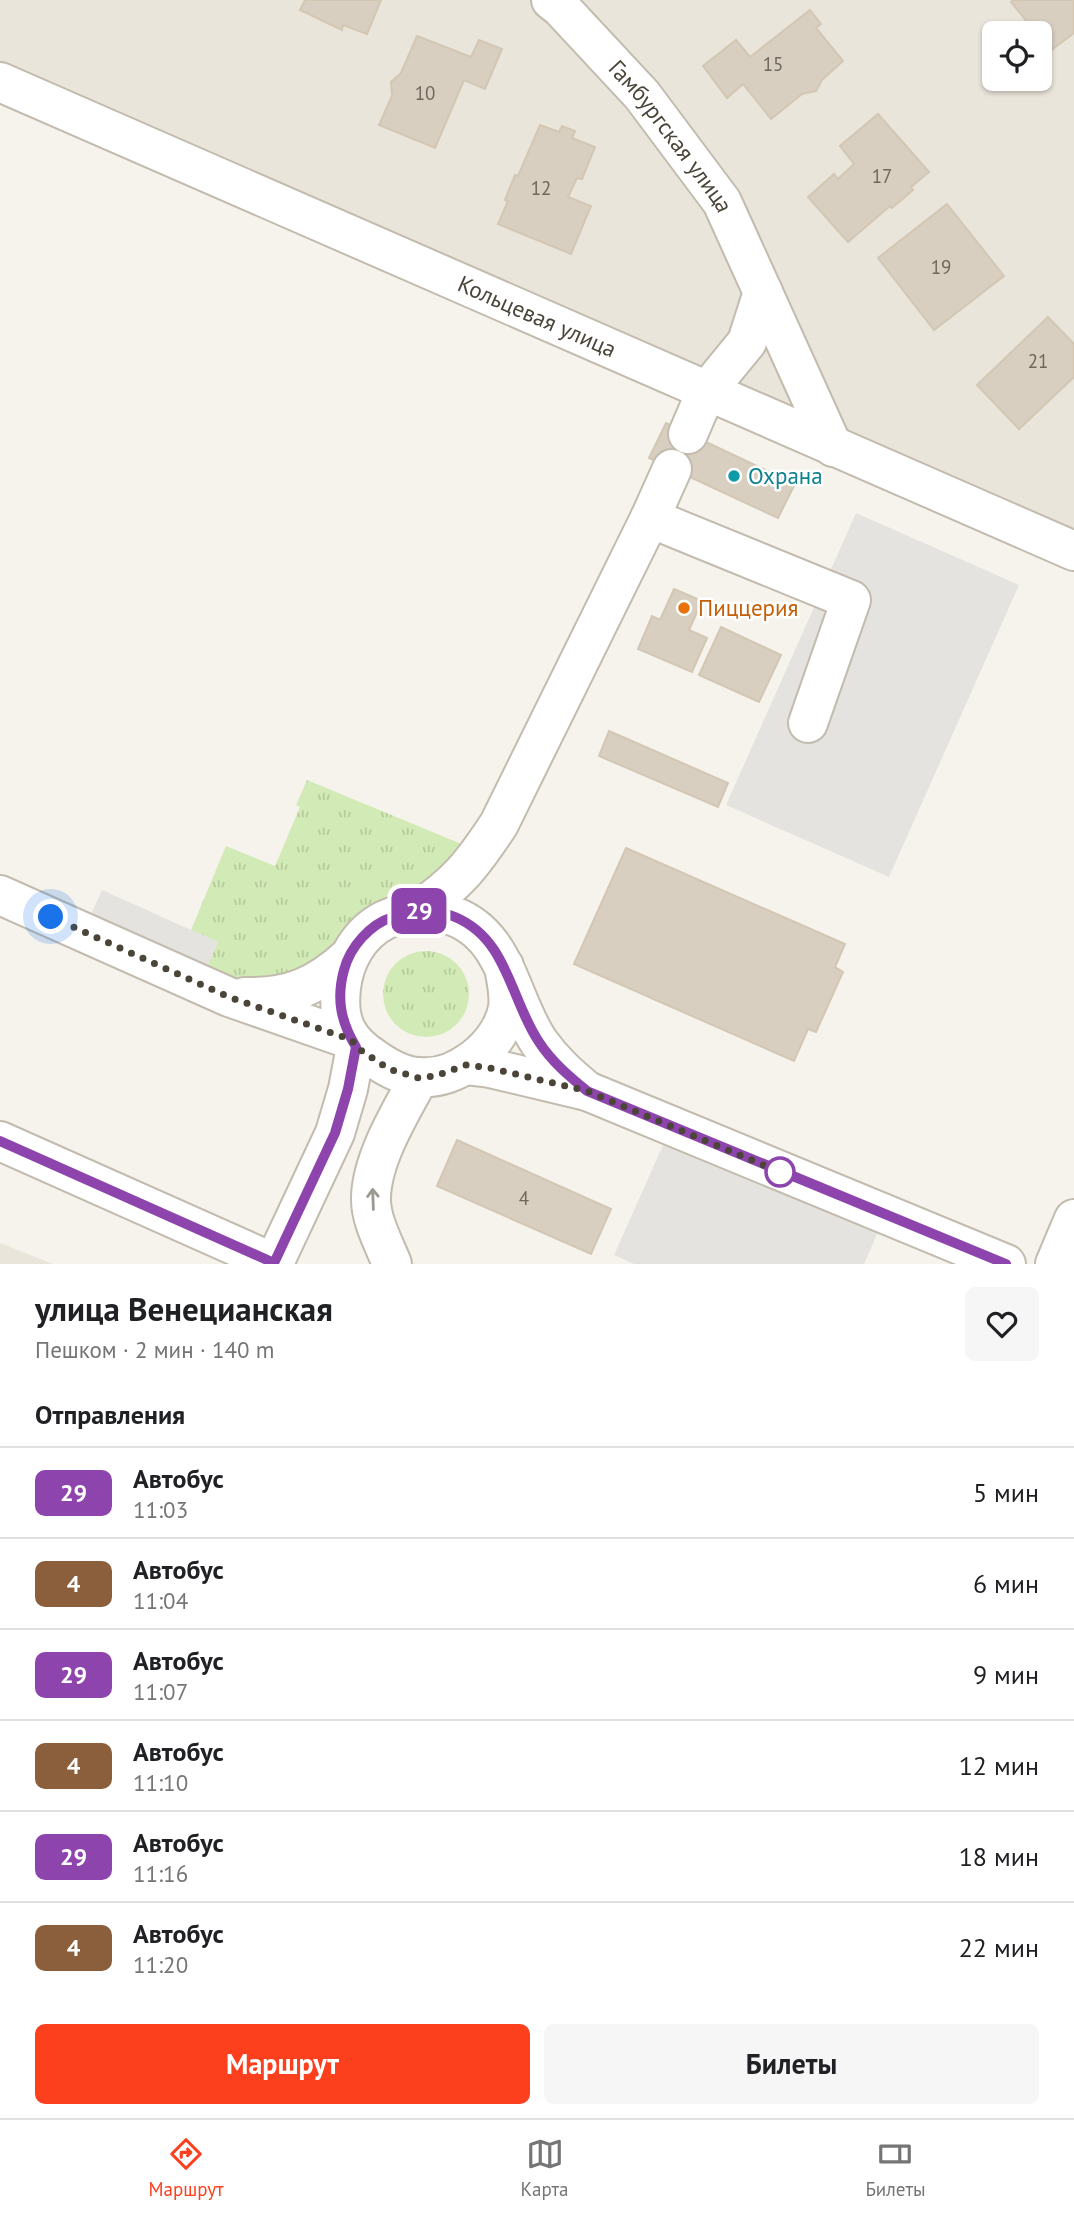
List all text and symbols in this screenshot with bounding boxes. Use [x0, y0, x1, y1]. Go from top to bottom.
map controls [982, 21, 1052, 91]
button: locate [982, 21, 1052, 91]
house number: 15 [763, 52, 783, 76]
street label: Гамбургская улица [603, 54, 740, 217]
house number: 10 [415, 81, 435, 105]
house number: 17 [872, 164, 892, 188]
house number: 12 [531, 176, 551, 200]
house number: 19 [931, 255, 951, 279]
street label: Кольцевая улица [454, 269, 621, 363]
house number: 21 [1028, 349, 1048, 373]
place label: Охрана [748, 461, 823, 490]
marker: Охрана [726, 468, 742, 484]
place label: Пиццерия [698, 593, 799, 622]
marker: Пиццерия [676, 600, 692, 616]
line badge: 29 [388, 888, 450, 934]
text: 29 [405, 895, 433, 926]
your location [33, 899, 68, 934]
unlabelled marker [765, 1157, 795, 1187]
house number: 4 [519, 1186, 529, 1210]
one-way arrow [367, 1188, 380, 1211]
text: улица Венецианская [35, 1287, 333, 1330]
button: heart [965, 1287, 1039, 1361]
text: Пешком · 2 мин · 140 m [35, 1335, 274, 1364]
text: Отправления [35, 1398, 185, 1431]
text: Автобус [133, 1462, 224, 1495]
text: 5 мин [973, 1476, 1039, 1509]
text: 29 [60, 1477, 87, 1508]
text: 11:03 [133, 1495, 188, 1524]
text: Автобус [133, 1553, 224, 1586]
text: 6 мин [973, 1567, 1039, 1600]
text: 4 [67, 1568, 80, 1599]
text: 11:04 [133, 1586, 188, 1615]
text: Автобус [133, 1644, 224, 1677]
text: 9 мин [973, 1658, 1039, 1691]
text: 29 [60, 1659, 87, 1690]
text: 11:07 [133, 1677, 188, 1706]
text: Автобус [133, 1735, 224, 1768]
text: 12 мин [959, 1749, 1039, 1782]
text: 4 [67, 1750, 80, 1781]
text: 11:10 [133, 1768, 188, 1797]
text: Автобус [133, 1826, 224, 1859]
text: 18 мин [959, 1840, 1039, 1873]
text: 29 [60, 1841, 87, 1872]
text: 11:16 [133, 1859, 188, 1888]
text: Автобус [133, 1917, 224, 1950]
text: 22 мин [959, 1931, 1039, 1964]
text: 4 [67, 1932, 80, 1963]
text: 11:20 [133, 1950, 188, 1979]
button: Маршрут [35, 2024, 530, 2104]
button: Билеты [544, 2024, 1039, 2104]
tab: Маршрут [148, 2135, 224, 2201]
tab: Карта [521, 2135, 569, 2201]
tab: Билеты [865, 2135, 926, 2201]

